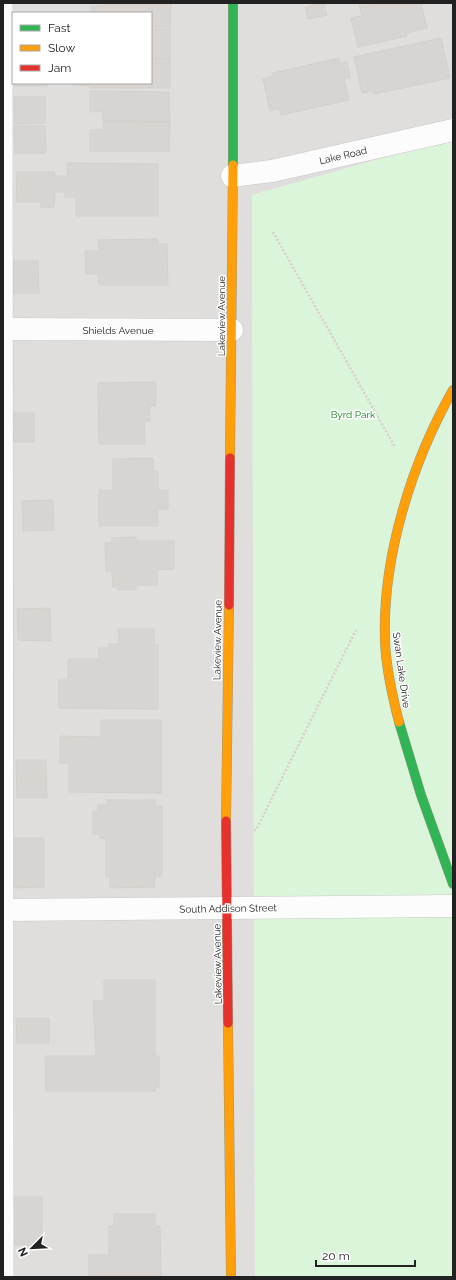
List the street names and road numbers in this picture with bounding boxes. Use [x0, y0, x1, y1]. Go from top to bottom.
street label: Lake Road [318, 145, 368, 166]
street label: Lakeview Avenue [216, 276, 227, 356]
street label: Shields Avenue [82, 325, 154, 336]
street label: Lakeview Avenue [211, 600, 224, 680]
street label: Swan Lake Drive [391, 632, 412, 709]
street label: South Addison Street [179, 902, 277, 915]
street label: Lakeview Avenue [211, 924, 224, 1004]

